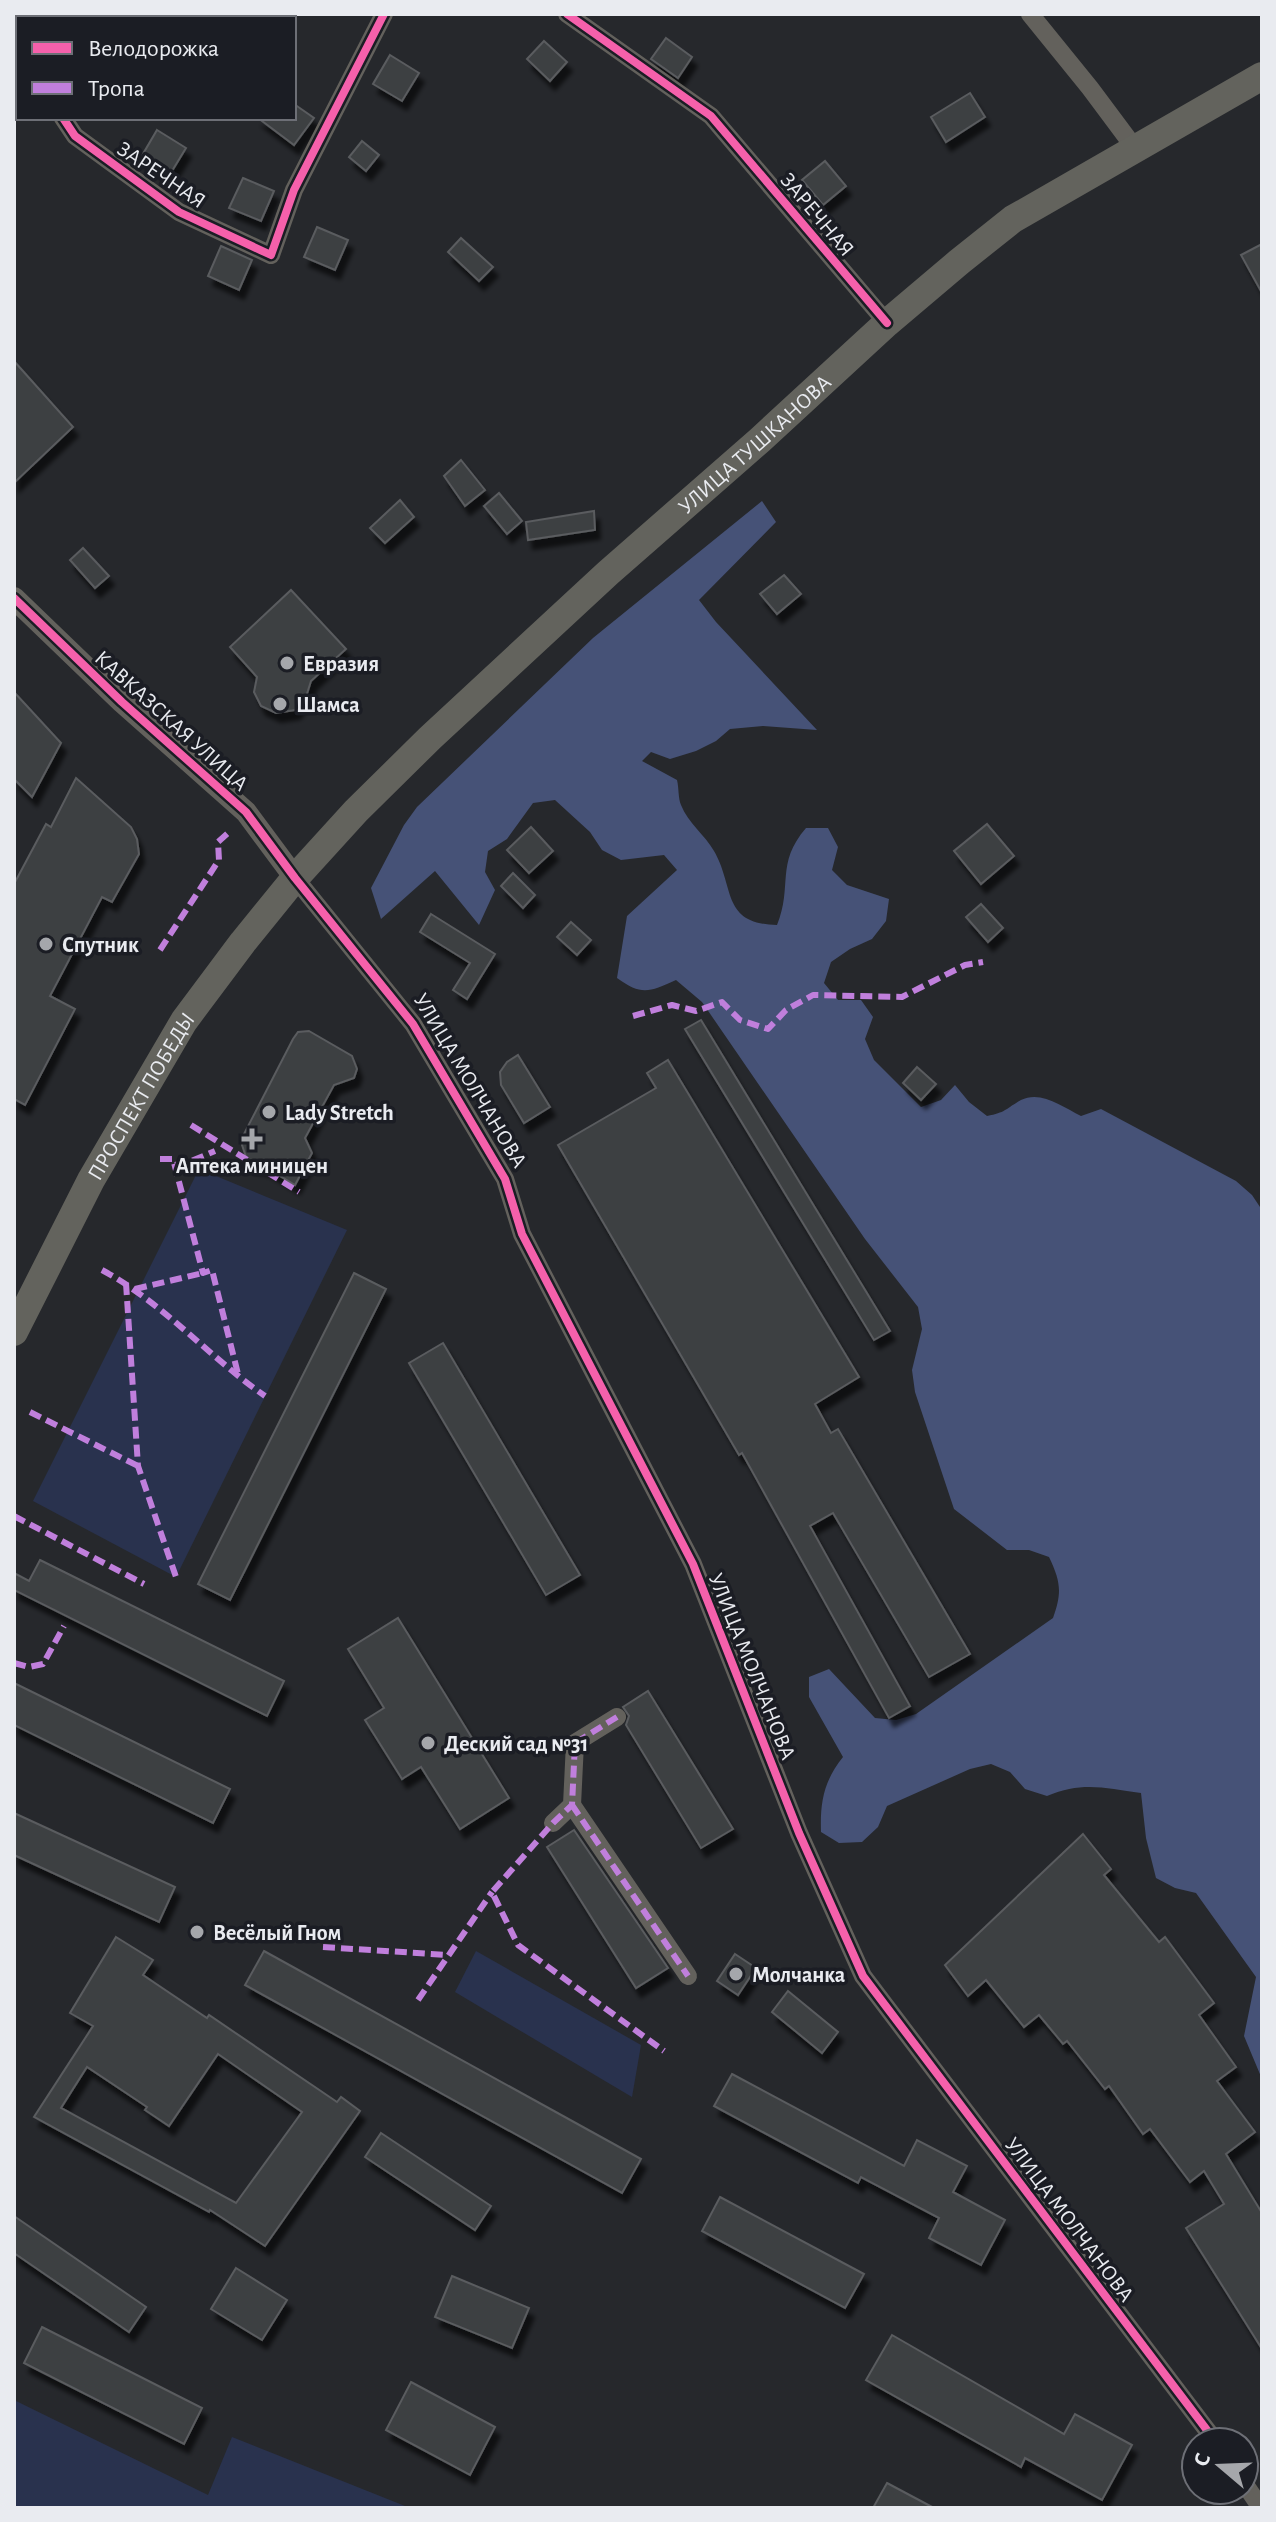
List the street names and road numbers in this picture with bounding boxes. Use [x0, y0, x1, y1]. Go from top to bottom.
street label: ЗАРЕЧНАЯ [113, 137, 210, 212]
street label: ЗАРЕЧНАЯ [776, 169, 858, 261]
street label: УЛИЦА ТУШКАНОВА [674, 371, 835, 518]
street label: КАВКАЗСКАЯ УЛИЦА [91, 646, 252, 795]
street label: УЛИЦА МОЛЧАНОВА [409, 990, 531, 1172]
street label: ПРОСПЕКТ ПОБЕДЫ [84, 1008, 199, 1184]
street label: УЛИЦА МОЛЧАНОВА [705, 1570, 800, 1763]
street label: УЛИЦА МОЛЧАНОВА [1001, 2134, 1138, 2306]

